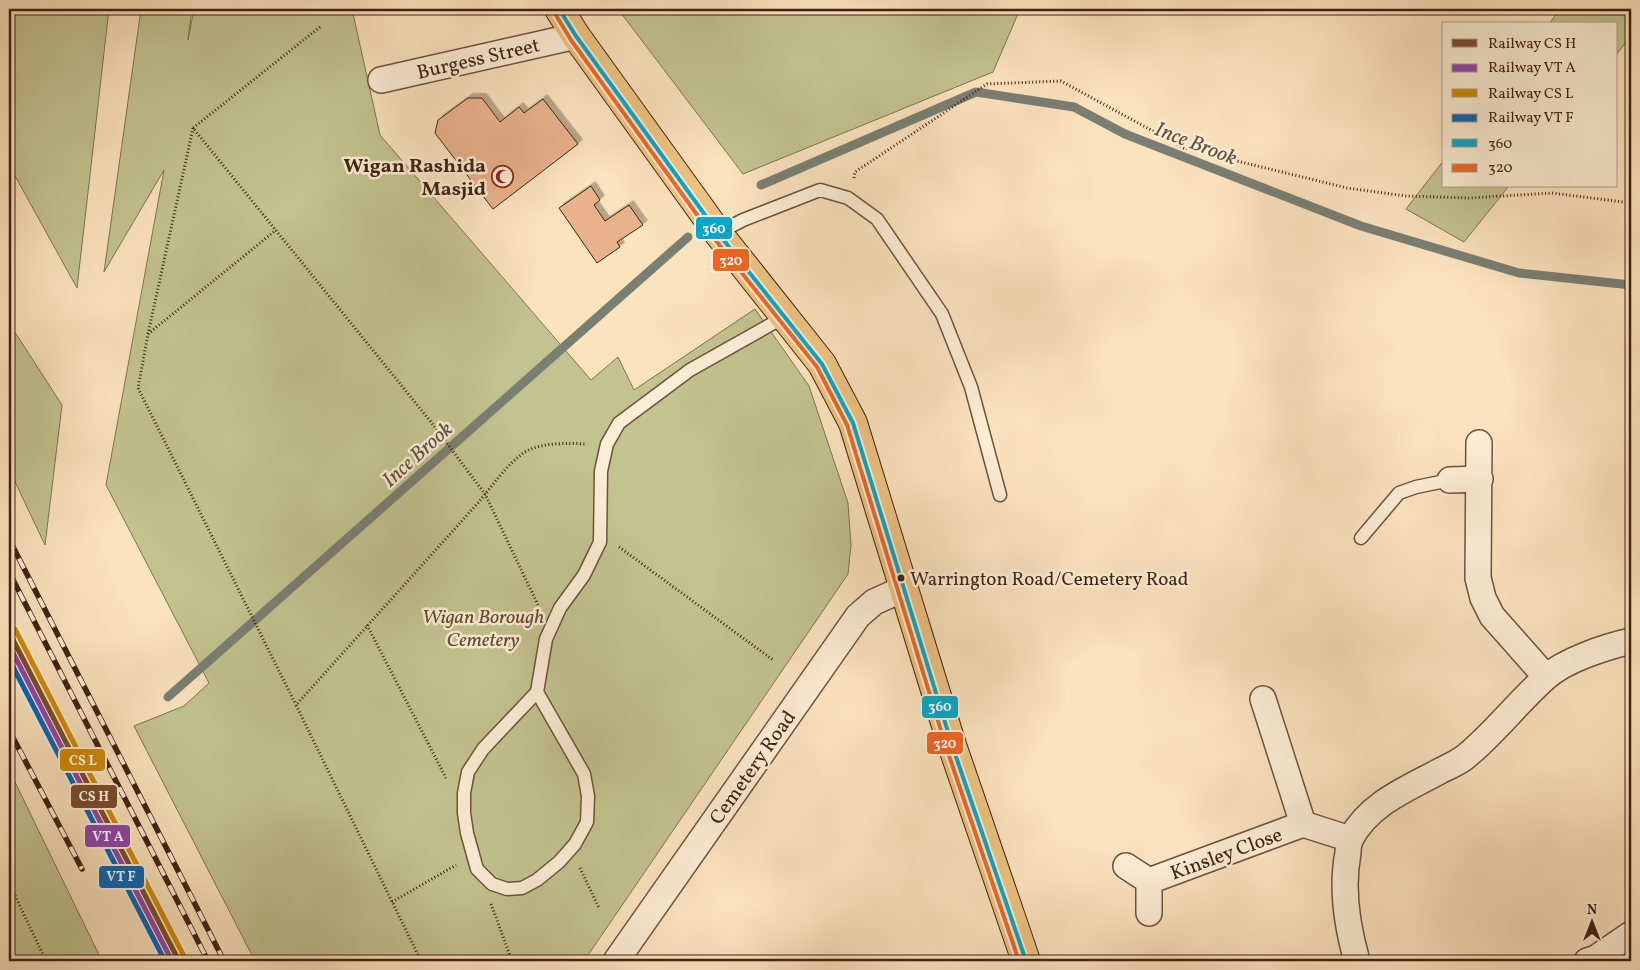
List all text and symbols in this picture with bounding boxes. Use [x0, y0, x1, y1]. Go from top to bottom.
legend [1442, 22, 1618, 188]
street label: Burgess Street [414, 32, 543, 88]
text: Railway CS H [1488, 34, 1576, 55]
text: Railway VT A [1488, 58, 1576, 79]
text: Railway CS L [1488, 84, 1574, 105]
text: Railway VT F [1488, 108, 1574, 129]
water label: Ince Brook [1150, 115, 1241, 173]
text: 360 [1488, 134, 1512, 155]
place label: Wigan Rashida Masjid [343, 153, 486, 204]
text: 320 [1488, 158, 1513, 179]
mosque icon: Wigan Rashida Masjid [490, 164, 514, 188]
line badge: 360 [695, 216, 733, 240]
text: 360 [702, 220, 726, 239]
line badge: 320 [712, 248, 750, 272]
text: 320 [720, 252, 743, 271]
water label: Ince Brook [376, 415, 460, 495]
place label: Warrington Road/Cemetery Road [910, 567, 1189, 593]
marker: Warrington Road/Cemetery Road [896, 573, 906, 583]
park label: Wigan Borough Cemetery [422, 604, 544, 655]
line badge: 360 [921, 695, 959, 719]
text: 360 [928, 698, 952, 717]
street label: Cemetery Road [704, 705, 803, 831]
line badge: 320 [926, 731, 964, 755]
text: 320 [934, 735, 957, 754]
line badge: CS L [59, 748, 106, 772]
text: CS L [69, 752, 98, 771]
line badge: CS H [70, 784, 118, 809]
text: CS H [79, 788, 109, 807]
street label: Kinsley Close [1167, 822, 1287, 888]
line badge: VT A [84, 824, 131, 848]
text: VT A [92, 828, 124, 847]
line badge: VT F [98, 865, 145, 889]
text: VT F [106, 868, 136, 887]
north arrow [1568, 898, 1618, 948]
text: N [1587, 901, 1597, 920]

